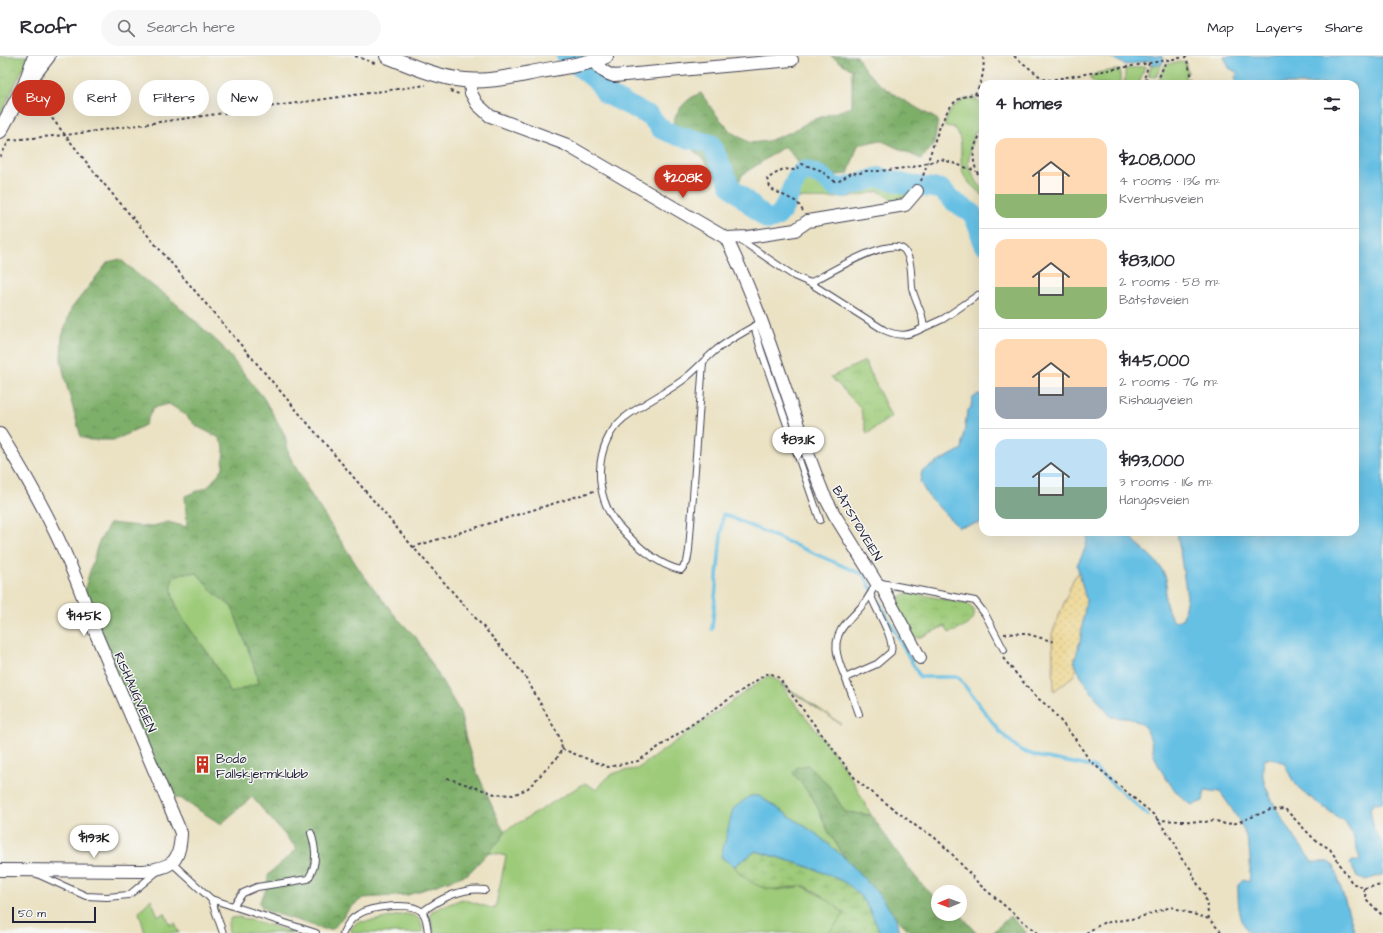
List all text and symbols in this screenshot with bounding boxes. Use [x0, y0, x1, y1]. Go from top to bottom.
search box [101, 10, 381, 46]
text: Roofr [20, 14, 77, 41]
icon: search [115, 17, 137, 39]
text: Search here [147, 17, 235, 38]
text: Map [1207, 18, 1234, 38]
text: Layers [1256, 18, 1303, 38]
text: Share [1325, 18, 1363, 38]
chip: Buy [12, 80, 65, 116]
chip: Rent [73, 80, 131, 116]
chip: Filters [139, 80, 209, 116]
chip: New [217, 80, 273, 116]
text: 4 homes [995, 92, 1062, 116]
icon: filters [1321, 93, 1343, 115]
text: $208,000 [1119, 148, 1195, 172]
icon: home [1027, 154, 1075, 202]
pin: $208K [655, 165, 711, 199]
text: $208K [663, 169, 703, 187]
text: 4 rooms · 136 m² [1119, 172, 1220, 190]
text: Kvernhusveien [1119, 190, 1203, 208]
text: $83,100 [1119, 249, 1175, 273]
icon: home [1027, 255, 1075, 303]
text: 2 rooms · 58 m² [1119, 273, 1220, 291]
text: Båtstøveien [1119, 291, 1188, 309]
text: $145,000 [1119, 349, 1189, 373]
icon: home [1027, 355, 1075, 403]
text: 2 rooms · 76 m² [1119, 373, 1219, 391]
text: Rishaugveien [1119, 391, 1192, 409]
pin: $83.1K [765, 427, 831, 461]
text: $83.1K [781, 431, 815, 449]
text: $193,000 [1119, 449, 1184, 473]
icon: home [1027, 455, 1075, 503]
text: 3 rooms · 116 m² [1119, 473, 1213, 491]
street label: BÅTSTØVEIEN [828, 483, 887, 564]
text: Hangåsveien [1119, 491, 1189, 509]
pin: $145K [56, 603, 112, 637]
text: $145K [67, 607, 101, 625]
street label: RISHAUGVEIEN [109, 650, 161, 735]
place label: Bodø Fallskjermklubb [216, 750, 309, 783]
building icon: Bodø Fallskjermklubb [193, 755, 213, 775]
pin: $193K [66, 825, 122, 859]
text: $193K [79, 829, 109, 847]
north arrow [931, 885, 967, 921]
map controls [931, 885, 967, 921]
scale bar [12, 905, 96, 924]
text: 50 m [18, 906, 46, 921]

